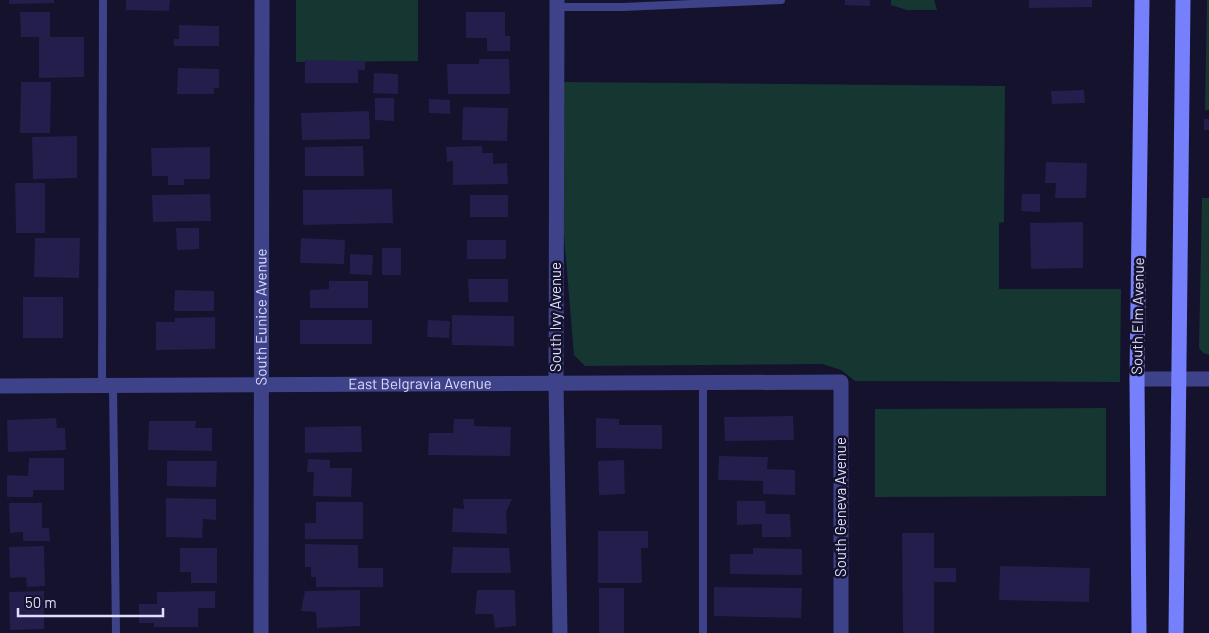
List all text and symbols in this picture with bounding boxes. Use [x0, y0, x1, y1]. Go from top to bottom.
street label: South Eunice Avenue [251, 248, 270, 386]
street label: South Elm Avenue [1127, 257, 1147, 375]
street label: South Ivy Avenue [546, 262, 564, 372]
street label: East Belgravia Avenue [348, 374, 492, 392]
street label: South Geneva Avenue [831, 437, 849, 577]
scale bar [18, 586, 162, 618]
text: 50 m [25, 593, 57, 611]

